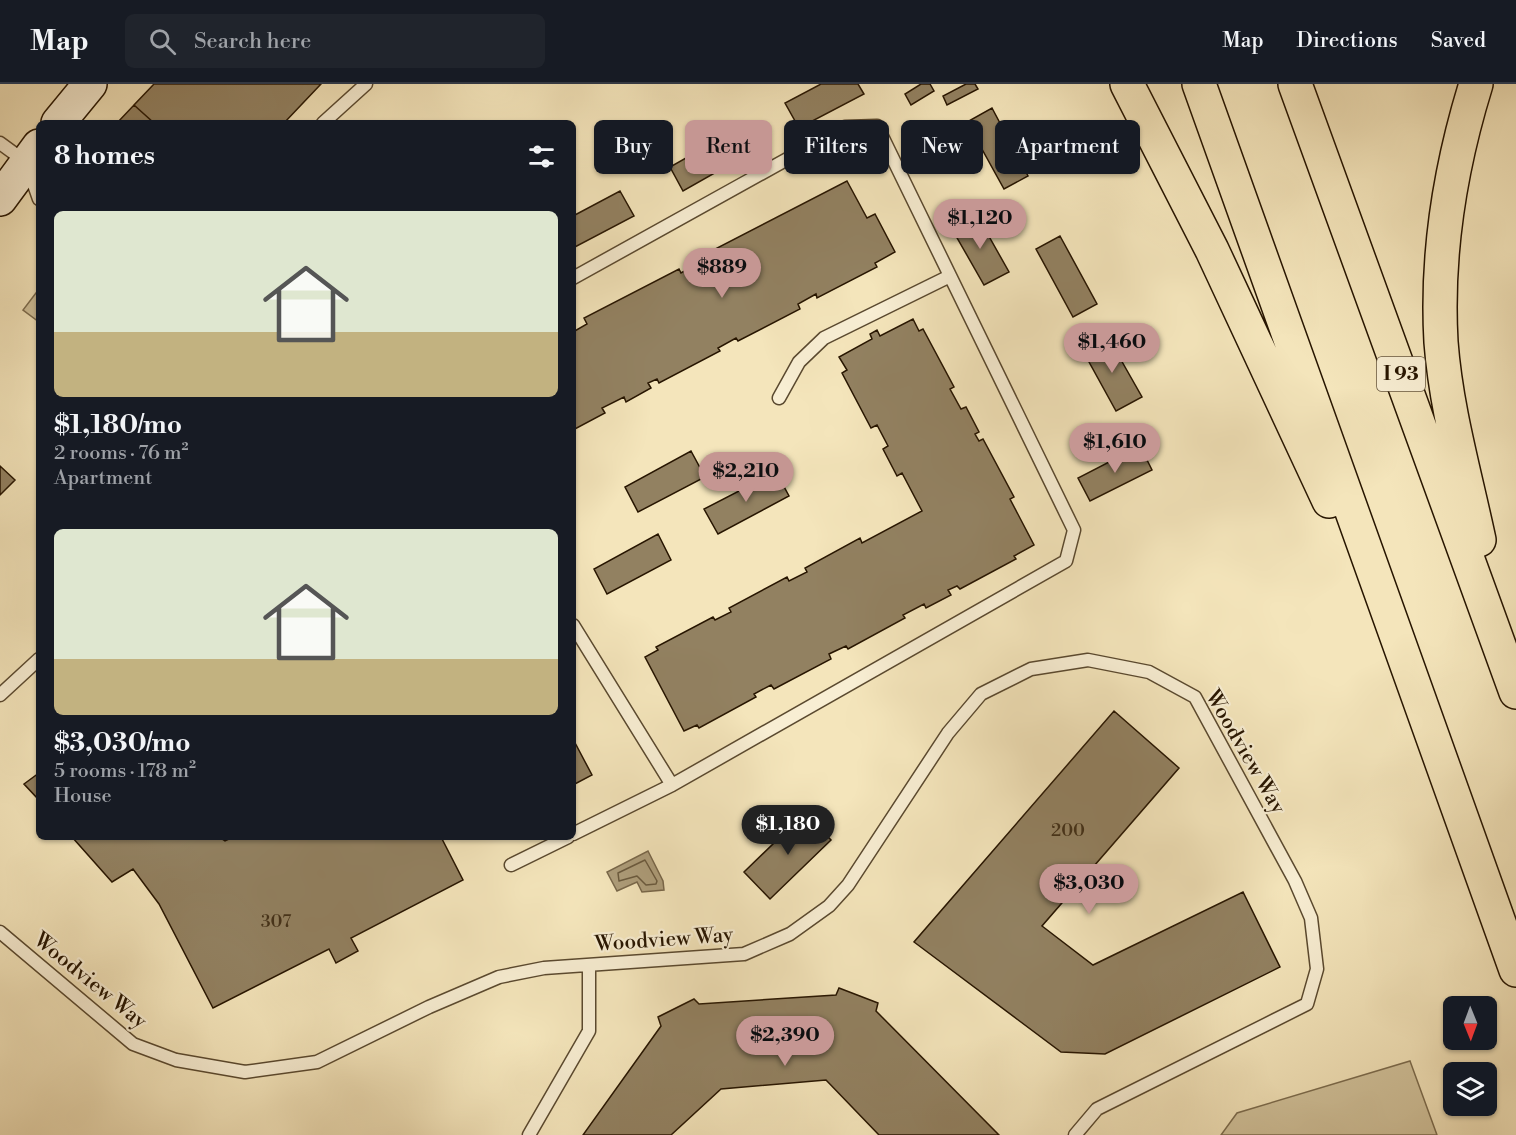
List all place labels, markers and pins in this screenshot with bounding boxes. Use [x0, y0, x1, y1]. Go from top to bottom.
pin: $1,120 [931, 199, 1029, 250]
pin: $889 [686, 248, 758, 299]
pin: $1,460 [1063, 323, 1161, 374]
pin: $1,610 [1066, 423, 1164, 474]
pin: $2,210 [697, 452, 795, 503]
pin: $1,180 [739, 805, 837, 856]
pin: $3,030 [1040, 864, 1138, 915]
pin: $2,390 [736, 1016, 834, 1067]

